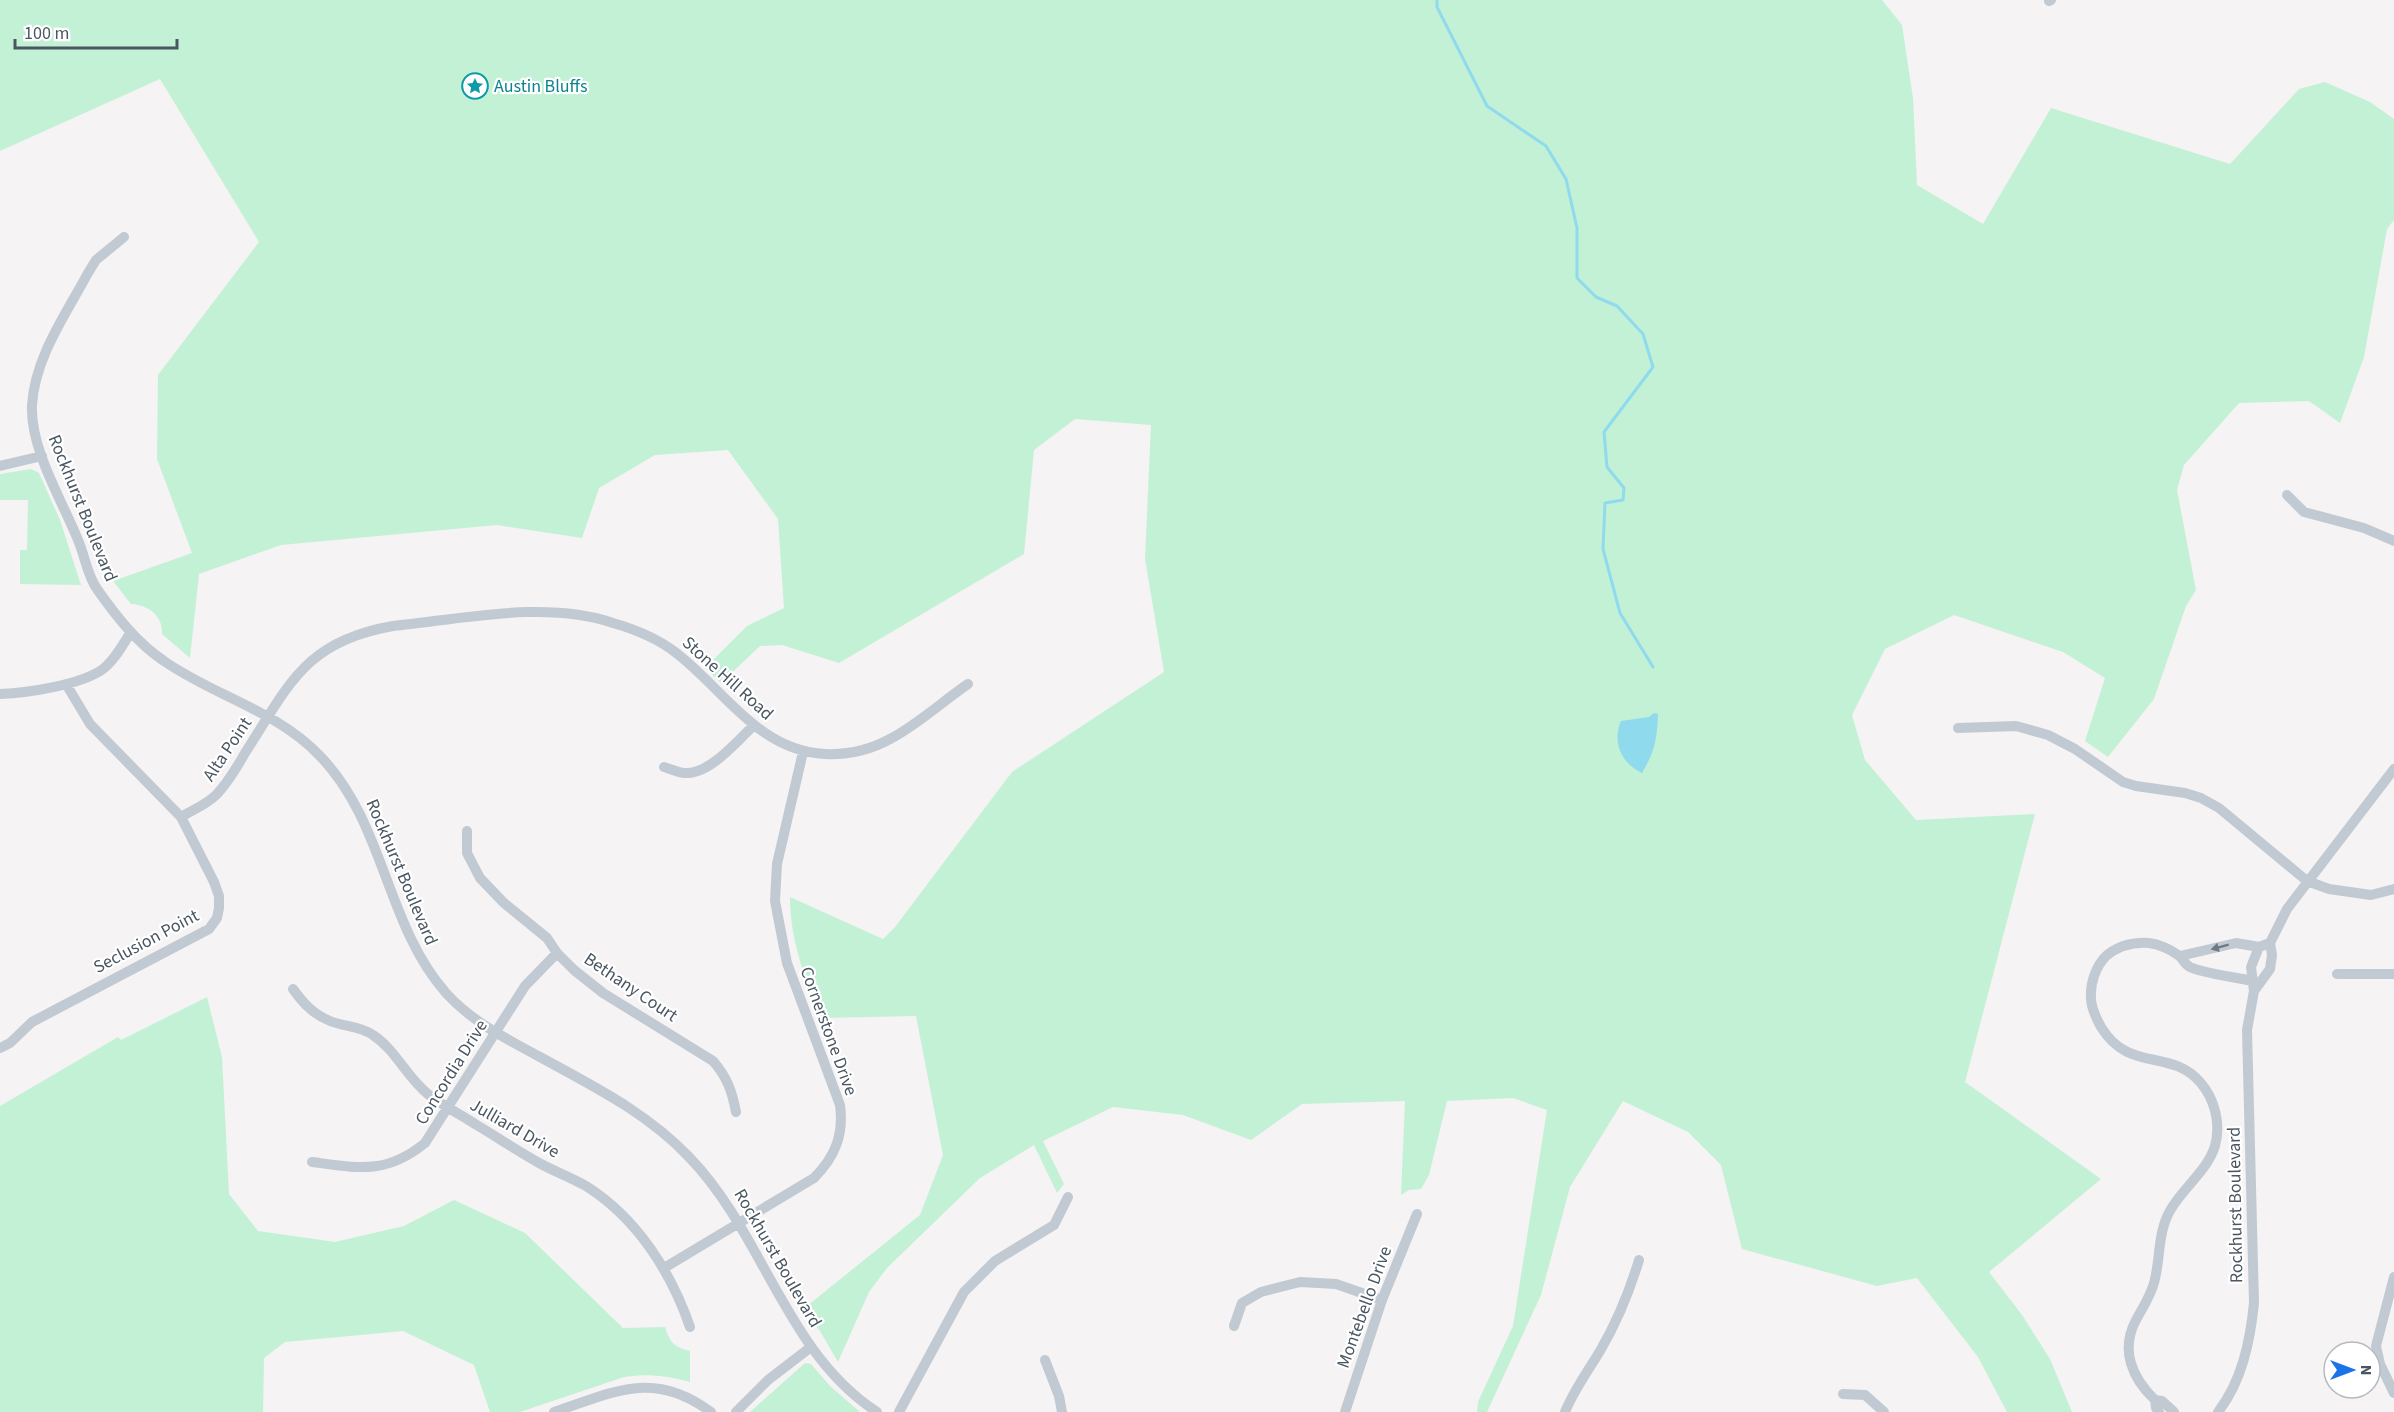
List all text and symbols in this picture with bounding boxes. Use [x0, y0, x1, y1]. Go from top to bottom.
scale bar [15, 12, 177, 50]
text: 100 m [24, 21, 69, 46]
place icon: Austin Bluffs [460, 71, 490, 101]
place label: Austin Bluffs [494, 74, 587, 99]
street label: Rockhurst Boulevard [42, 431, 123, 585]
street label: Stone Hill Road [677, 631, 779, 726]
street label: Alta Point [197, 712, 258, 786]
street label: Rockhurst Boulevard [359, 795, 444, 949]
street label: Seclusion Point [89, 903, 203, 980]
one-way arrow [2210, 942, 2229, 952]
street label: Bethany Court [579, 947, 683, 1028]
street label: Cornerstone Drive [794, 963, 863, 1099]
street label: Concordia Drive [409, 1015, 494, 1130]
street label: Julliard Drive [465, 1093, 564, 1164]
street label: Rockhurst Boulevard [2222, 1127, 2249, 1283]
street label: Rockhurst Boulevard [728, 1184, 828, 1332]
street label: Montebello Drive [1331, 1243, 1398, 1372]
north arrow [2322, 1340, 2382, 1400]
text: N [2355, 1365, 2377, 1375]

